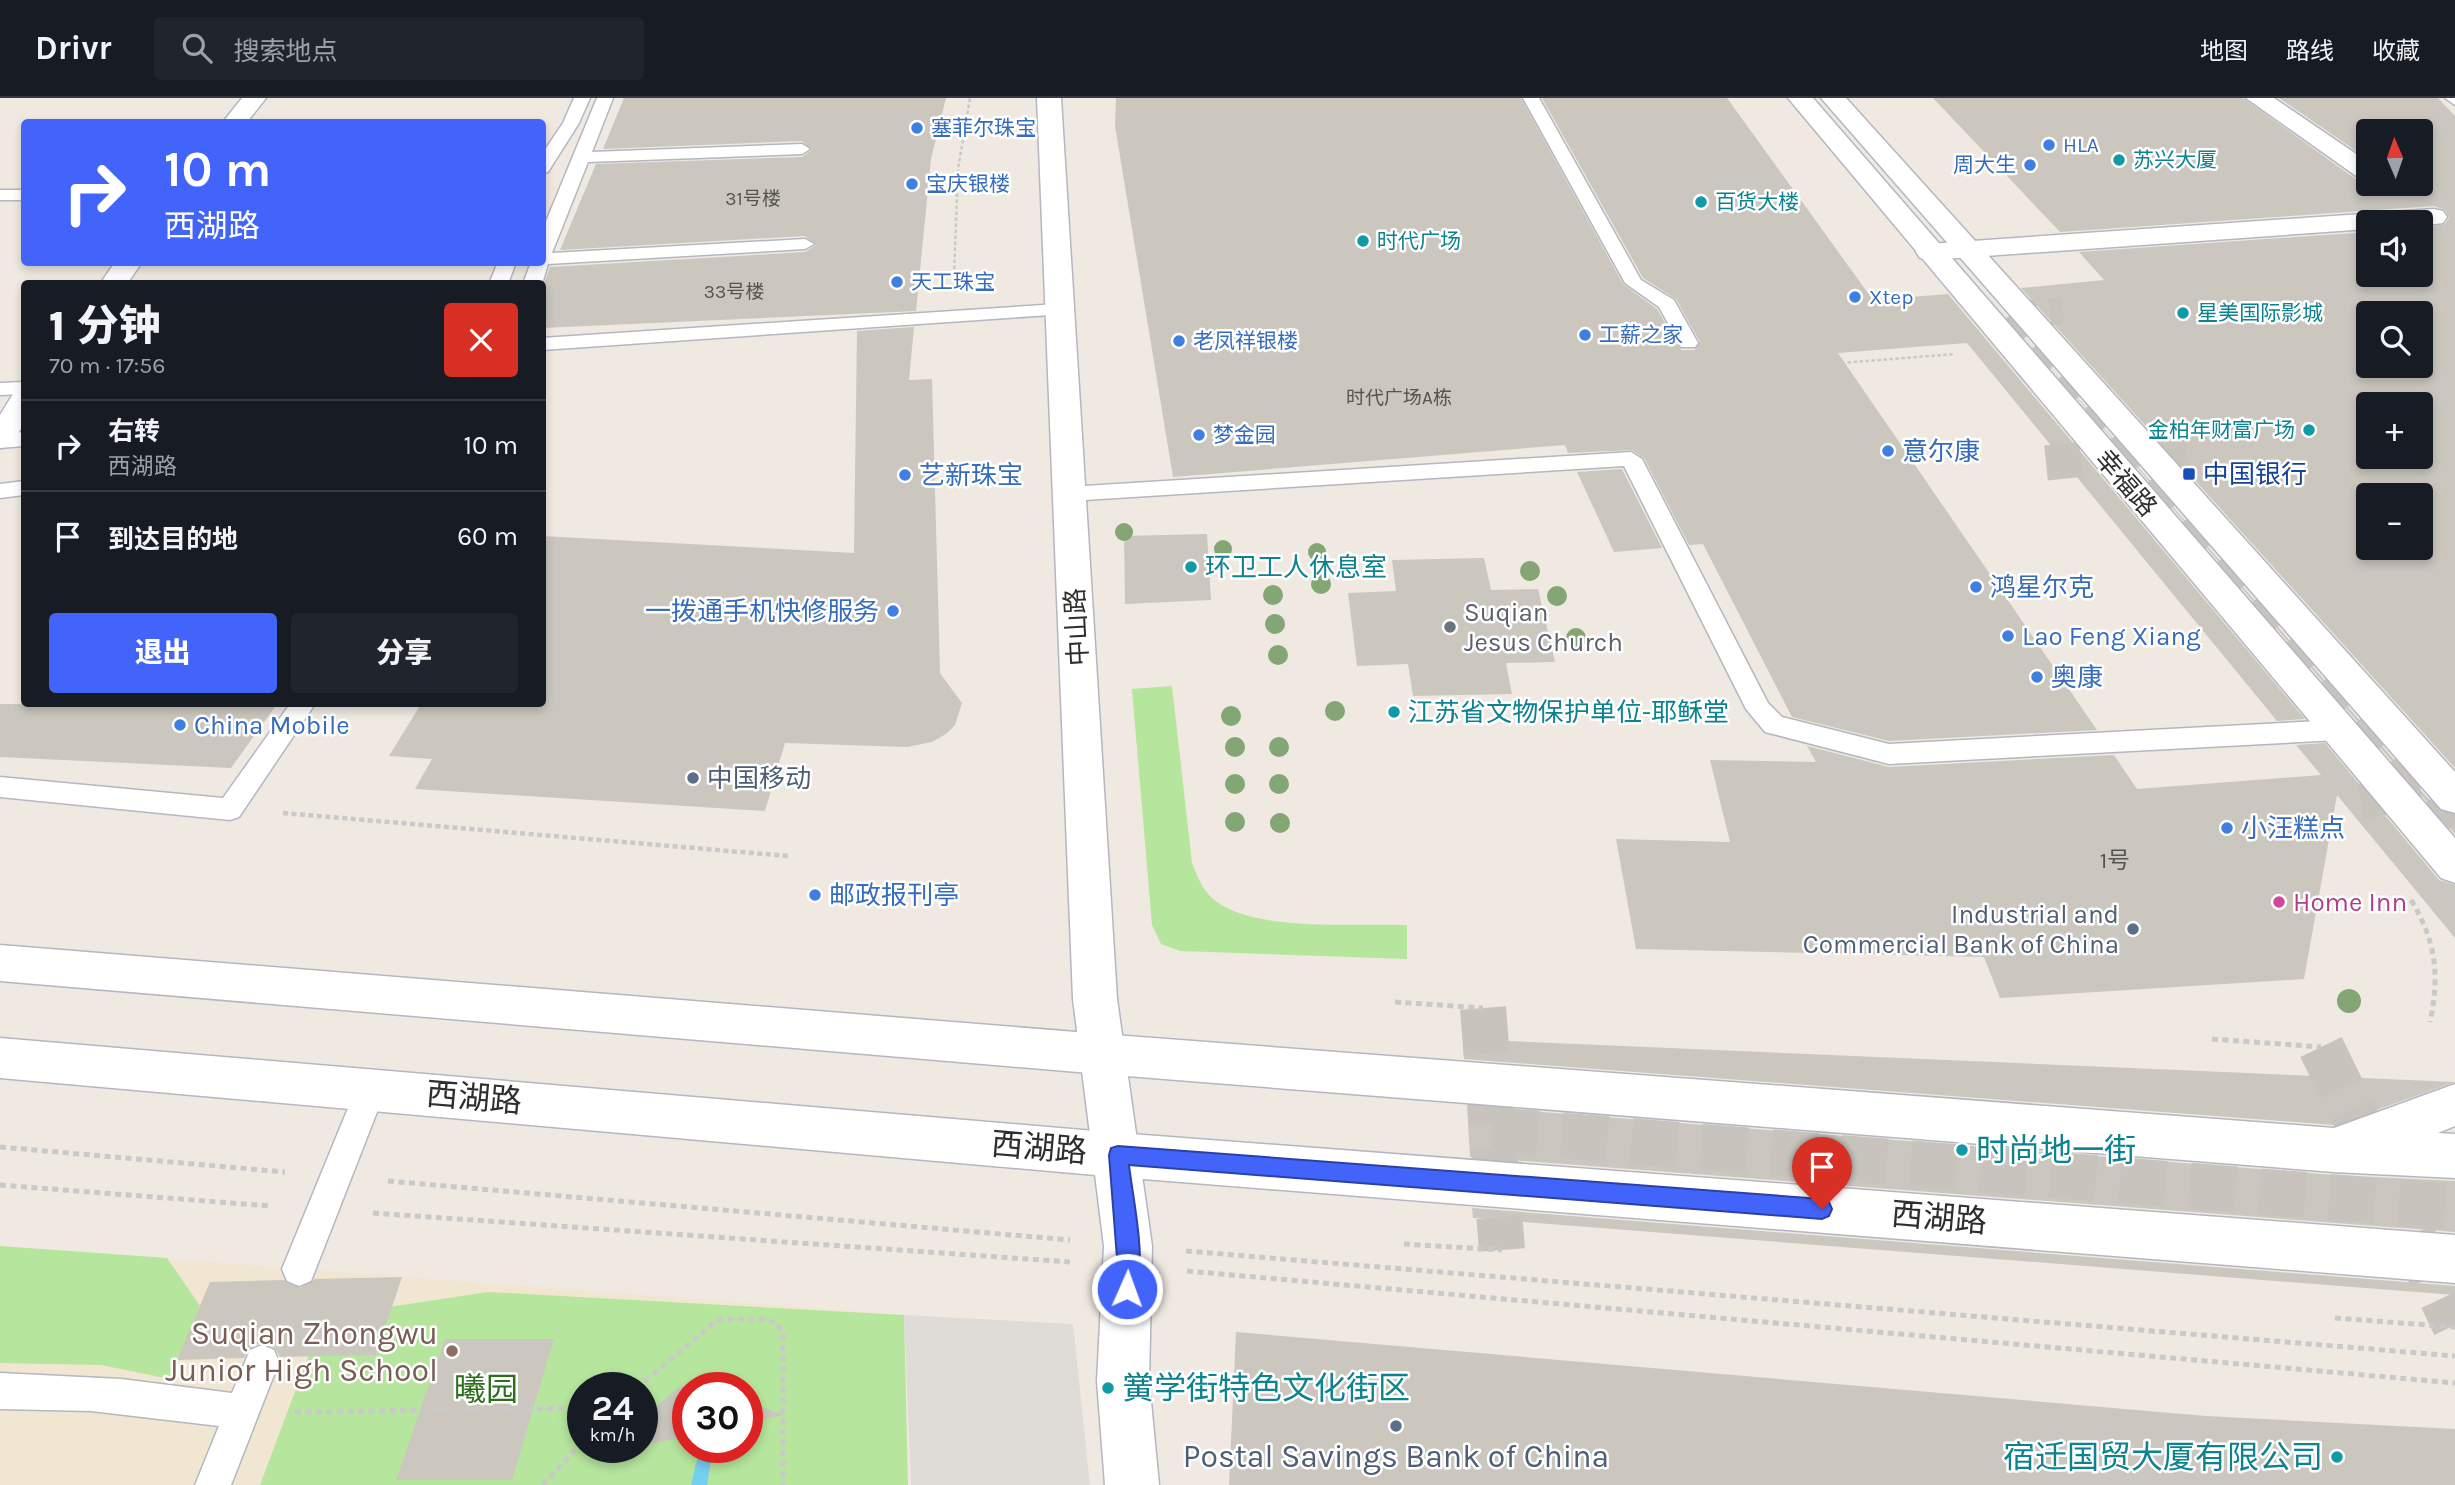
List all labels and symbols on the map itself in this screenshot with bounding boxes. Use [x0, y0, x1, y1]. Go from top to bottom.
place label: 塞菲尔珠宝 [931, 116, 1036, 140]
north arrow [2356, 119, 2432, 196]
marker: 塞菲尔珠宝 [909, 120, 925, 136]
place label: HLA [2063, 133, 2099, 157]
marker: HLA [2041, 137, 2057, 153]
place label: 苏兴大厦 [2133, 148, 2217, 172]
marker: 苏兴大厦 [2111, 152, 2127, 168]
place label: 周大生 [1953, 153, 2016, 177]
marker: 周大生 [2022, 157, 2038, 173]
place label: 宝庆银楼 [926, 172, 1010, 196]
marker: 宝庆银楼 [904, 176, 920, 192]
house number: 31号楼 [725, 188, 781, 210]
place label: 百货大楼 [1715, 190, 1799, 214]
marker: 百货大楼 [1693, 194, 1709, 210]
place label: 时代广场 [1377, 229, 1461, 253]
marker: 时代广场 [1355, 233, 1371, 249]
place label: 天工珠宝 [911, 270, 995, 294]
marker: 天工珠宝 [889, 274, 905, 290]
house number: 33号楼 [704, 281, 764, 303]
place label: Xtep [1869, 285, 1913, 309]
marker: Xtep [1847, 289, 1863, 305]
place label: 星美国际影城 [2197, 301, 2323, 325]
marker: 星美国际影城 [2175, 305, 2191, 321]
place label: 工薪之家 [1599, 323, 1683, 347]
marker: 工薪之家 [1577, 327, 1593, 343]
place label: 老凤祥银楼 [1193, 329, 1298, 353]
marker: 老凤祥银楼 [1171, 333, 1187, 349]
house number: 时代广场A栋 [1346, 387, 1452, 409]
place label: 金柏年财富广场 [2148, 418, 2295, 442]
marker: 金柏年财富广场 [2301, 422, 2317, 438]
place label: 梦金园 [1213, 423, 1276, 447]
marker: 梦金园 [1191, 427, 1207, 443]
place label: 意尔康 [1902, 436, 1980, 467]
marker: 意尔康 [1880, 443, 1896, 459]
street label: 幸福路 [2089, 443, 2163, 523]
place label: 中国银行 [2203, 459, 2307, 490]
place label: 艺新珠宝 [919, 460, 1023, 491]
marker: 中国银行 [2181, 466, 2197, 482]
marker: 艺新珠宝 [897, 467, 913, 483]
place label: 环卫工人休息室 [1205, 552, 1387, 583]
marker: 环卫工人休息室 [1183, 559, 1199, 575]
place label: 鸿星尔克 [1990, 572, 2094, 603]
marker: 鸿星尔克 [1968, 579, 1984, 595]
street label: 中山路 [1059, 587, 1095, 667]
place label: 一拨通手机快修服务 [645, 596, 879, 627]
place label: Suqian Jesus Church [1464, 597, 1623, 658]
marker: 一拨通手机快修服务 [885, 603, 901, 619]
marker: Suqian Jesus Church [1442, 619, 1458, 635]
place label: Lao Feng Xiang [2022, 621, 2201, 652]
marker: Lao Feng Xiang [2000, 628, 2016, 644]
place label: 奥康 [2051, 662, 2103, 693]
marker: 奥康 [2029, 669, 2045, 685]
place label: 江苏省文物保护单位-耶稣堂 [1408, 697, 1729, 728]
marker: 江苏省文物保护单位-耶稣堂 [1386, 704, 1402, 720]
place label: China Mobile [194, 710, 350, 741]
marker: China Mobile [172, 717, 188, 733]
place label: 中国移动 [707, 763, 811, 794]
marker: 中国移动 [685, 770, 701, 786]
place label: 小汪糕点 [2241, 813, 2345, 844]
marker: 小汪糕点 [2219, 820, 2235, 836]
house number: 1号 [2100, 847, 2130, 874]
place label: 邮政报刊亭 [829, 880, 959, 911]
marker: 邮政报刊亭 [807, 887, 823, 903]
place label: Home Inn [2293, 887, 2407, 918]
marker: Home Inn [2271, 894, 2287, 910]
place label: Industrial and Commercial Bank of China [1803, 899, 2119, 960]
marker: Industrial and Commercial Bank of China [2125, 921, 2141, 937]
street label: 西湖路 [425, 1075, 523, 1121]
street label: 西湖路 [990, 1125, 1088, 1171]
place label: 时尚地一街 [1976, 1132, 2136, 1169]
pin [1792, 1137, 1852, 1209]
marker: 时尚地一街 [1954, 1142, 1970, 1158]
street label: 西湖路 [1890, 1195, 1988, 1241]
position arrow [1090, 1252, 1164, 1326]
place label: Suqian Zhongwu Junior High School [165, 1315, 438, 1389]
marker: Suqian Zhongwu Junior High School [444, 1343, 460, 1359]
place label: 黉学街特色文化街区 [1122, 1370, 1410, 1407]
park label: 曦园 [454, 1371, 518, 1408]
speed limit sign: 30 [672, 1372, 763, 1463]
marker: 黉学街特色文化街区 [1100, 1380, 1116, 1396]
marker: Postal Savings Bank of China [1388, 1418, 1404, 1434]
place label: Postal Savings Bank of China [1183, 1438, 1609, 1475]
place label: 宿迁国贸大厦有限公司 [2003, 1439, 2323, 1476]
marker: 宿迁国贸大厦有限公司 [2329, 1449, 2345, 1465]

